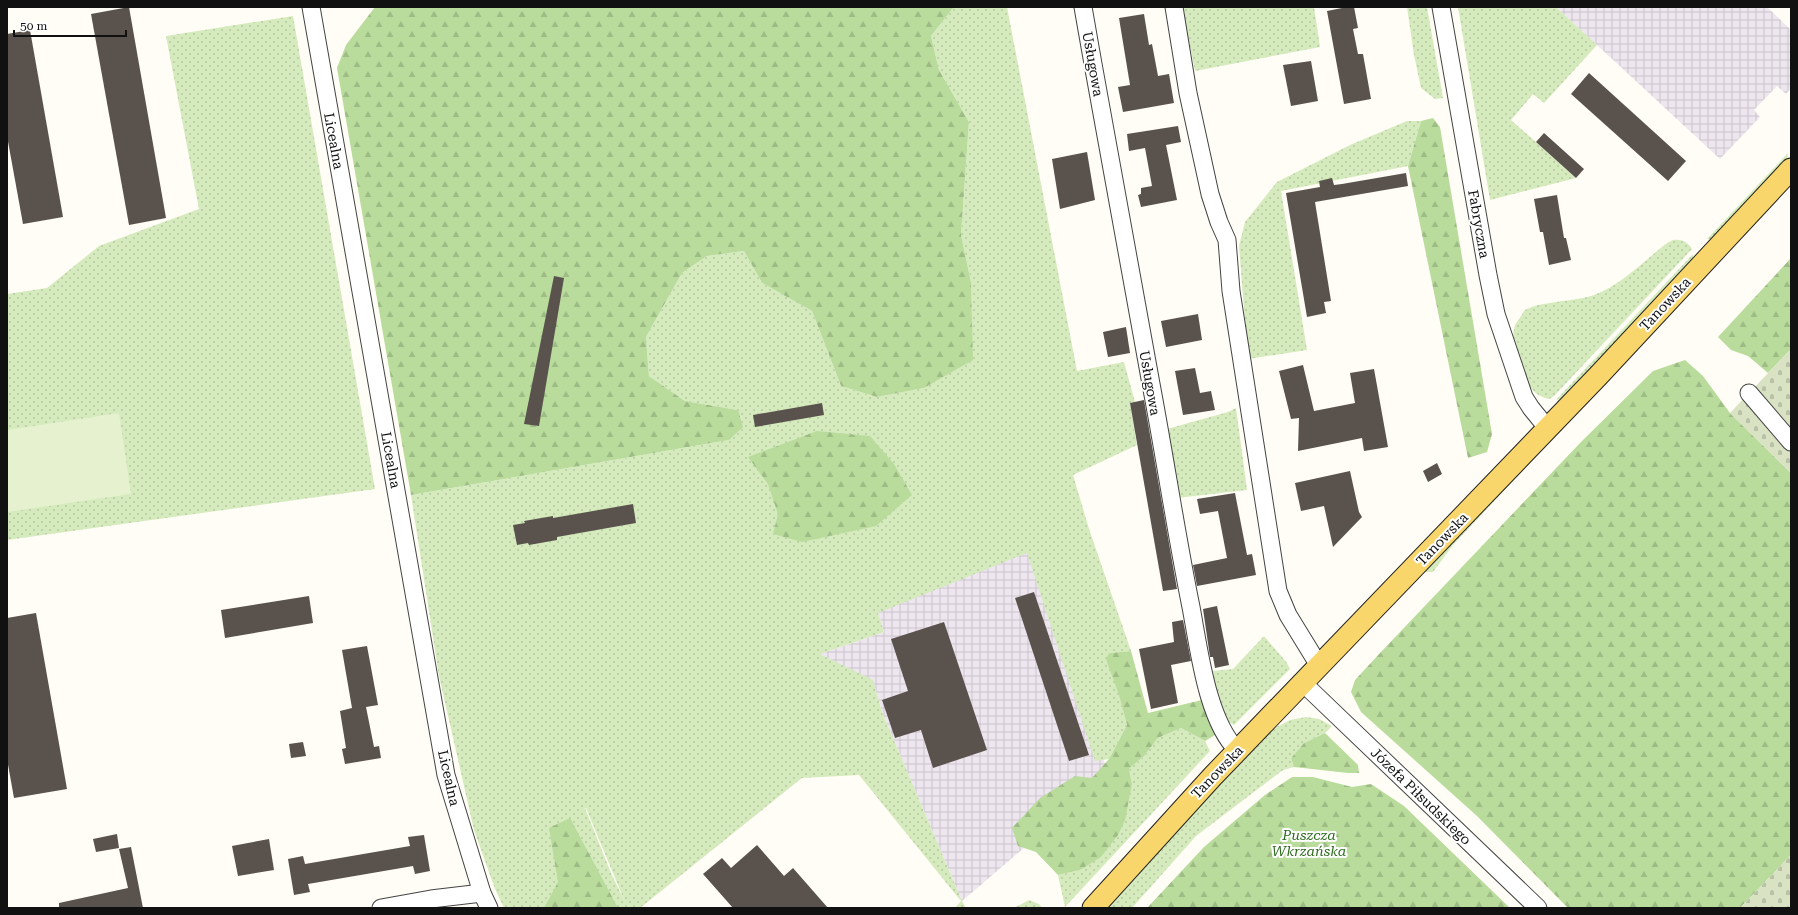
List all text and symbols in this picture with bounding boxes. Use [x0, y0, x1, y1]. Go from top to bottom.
scale bar [14, 12, 126, 38]
text: 50 m [20, 19, 47, 33]
street label: Usługowa [1079, 30, 1107, 98]
street label: Licealna [321, 111, 347, 171]
street label: Fabryczna [1465, 188, 1493, 260]
street label: Tanowska [1636, 274, 1694, 334]
street label: Usługowa [1136, 349, 1164, 417]
street label: Licealna [378, 430, 404, 490]
street label: Tanowska [1413, 509, 1471, 569]
street label: Tanowska [1188, 742, 1246, 802]
street label: Józefa Piłsudskiego [1368, 744, 1474, 848]
street label: Licealna [435, 748, 463, 808]
park label: Puszcza Wkrzańska [1272, 827, 1346, 859]

